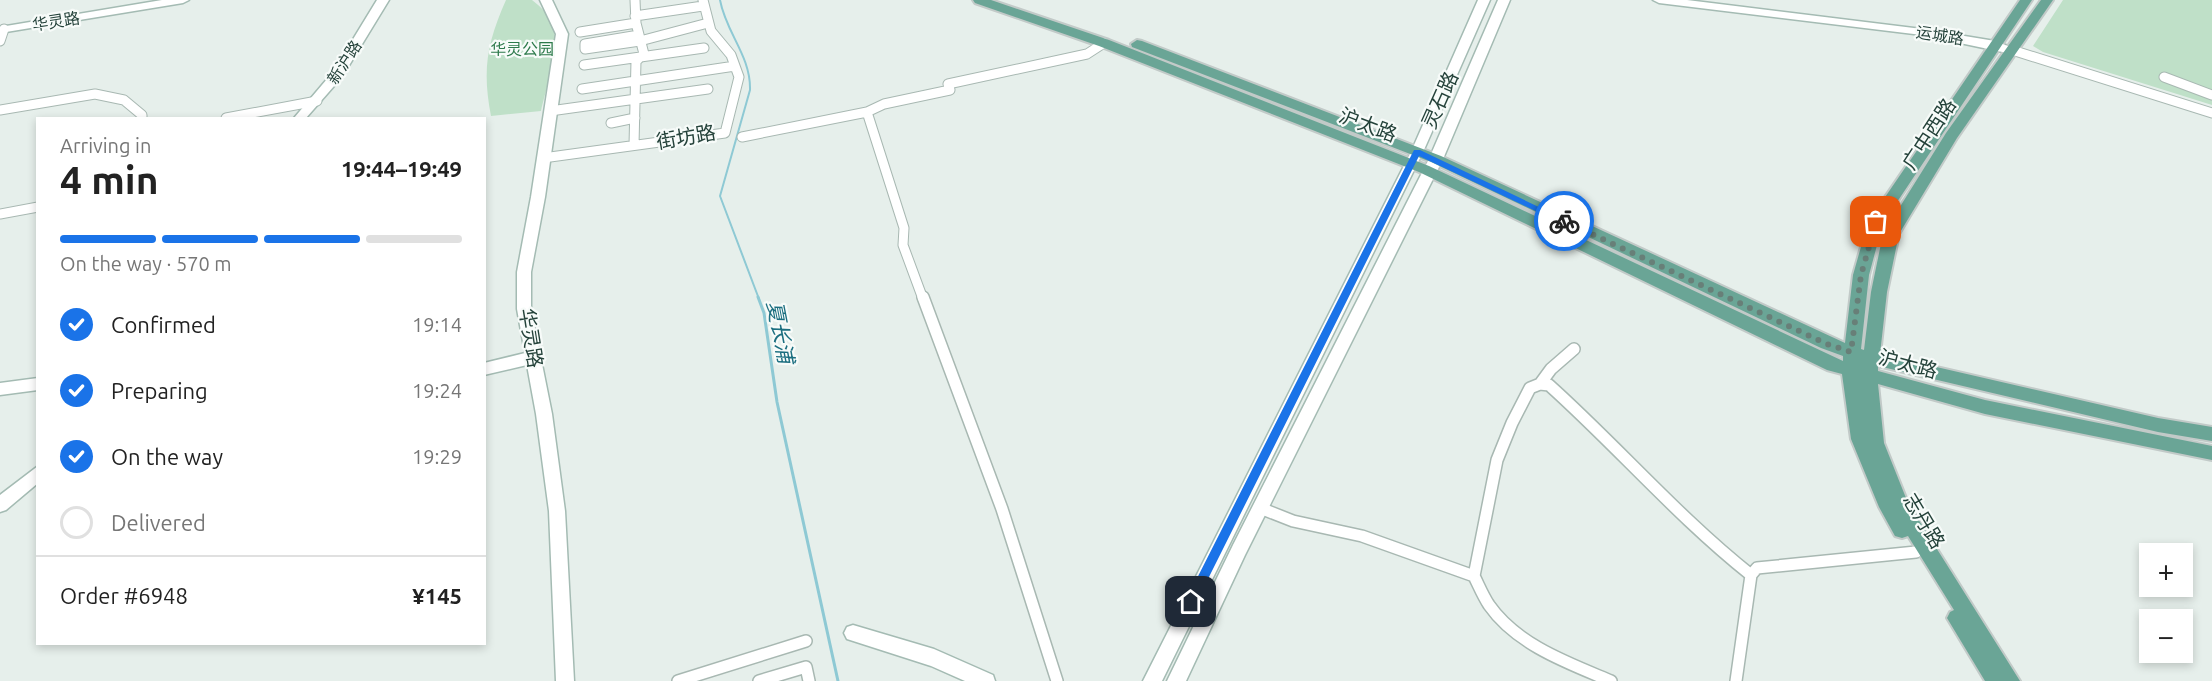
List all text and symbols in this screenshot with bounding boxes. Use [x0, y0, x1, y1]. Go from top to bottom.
street label: 华灵路 [31, 8, 81, 34]
street label: 运城路 [1915, 22, 1965, 48]
street label: 新沪路 [323, 37, 365, 87]
park label: 华灵公园 [490, 40, 554, 58]
street label: 灵石路 [1417, 68, 1462, 132]
street label: 广中西路 [1897, 94, 1960, 174]
street label: 沪太路 [1336, 103, 1400, 146]
street label: 街坊路 [654, 120, 717, 153]
text: Arriving in [60, 134, 151, 157]
text: 19:44–19:49 [341, 156, 462, 181]
text: 4 min [60, 158, 159, 201]
courier [1534, 191, 1594, 251]
pin [1850, 196, 1901, 247]
icon: bike [1548, 205, 1581, 238]
icon: bag [1859, 205, 1892, 238]
text: On the way · 570 m [60, 252, 232, 275]
water label: 夏长浦 [763, 299, 799, 368]
street label: 华灵路 [515, 306, 548, 369]
icon: check [60, 308, 93, 341]
text: Confirmed [111, 312, 216, 337]
text: 19:14 [412, 313, 462, 336]
street label: 沪太路 [1876, 345, 1940, 382]
icon: check [60, 374, 93, 407]
text: Preparing [111, 378, 208, 403]
text: 19:24 [412, 379, 462, 402]
icon: check [60, 440, 93, 473]
text: On the way [111, 444, 223, 469]
text: 19:29 [412, 445, 462, 468]
street label: 志丹路 [1899, 489, 1950, 552]
text: Delivered [111, 510, 206, 535]
map controls [2139, 543, 2193, 663]
button: + [2139, 543, 2193, 597]
pin [1165, 576, 1216, 627]
text: Order #6948 [60, 583, 188, 608]
text: ¥145 [412, 583, 462, 608]
icon: home [1174, 585, 1207, 618]
button: − [2139, 609, 2193, 663]

